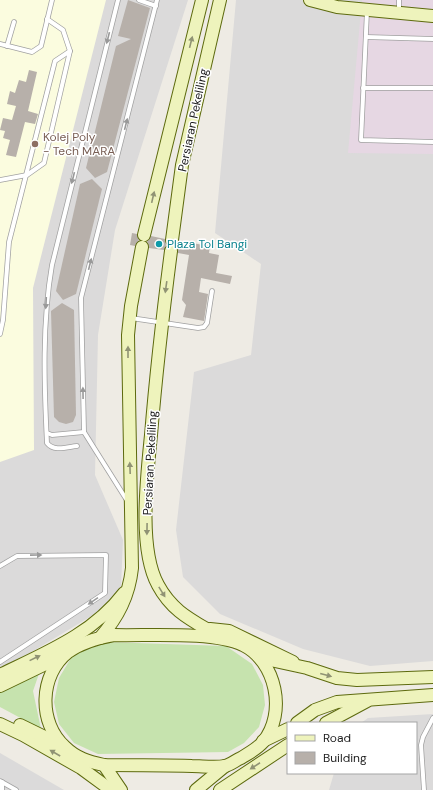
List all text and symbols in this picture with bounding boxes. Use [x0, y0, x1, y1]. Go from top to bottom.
one-way arrow [105, 32, 111, 44]
one-way arrow [189, 35, 195, 48]
street label: Persiaran Pekeliling [174, 67, 212, 173]
one-way arrow [123, 118, 129, 131]
place label: Kolej Poly - Tech MARA [43, 129, 115, 159]
marker: Kolej Poly - Tech MARA [30, 139, 40, 149]
one-way arrow [70, 171, 76, 184]
one-way arrow [150, 191, 156, 203]
place label: Plaza Tol Bangi [167, 236, 247, 252]
marker: Plaza Tol Bangi [154, 239, 164, 249]
one-way arrow [87, 258, 93, 270]
one-way arrow [163, 281, 169, 293]
one-way arrow [43, 297, 50, 309]
one-way arrow [125, 345, 131, 358]
one-way arrow [80, 386, 86, 399]
street label: Persiaran Pekeliling [139, 410, 161, 516]
one-way arrow [127, 462, 134, 474]
one-way arrow [144, 523, 150, 536]
one-way arrow [30, 552, 43, 558]
one-way arrow [159, 586, 166, 598]
one-way arrow [88, 597, 98, 605]
one-way arrow [29, 655, 41, 661]
one-way arrow [320, 672, 332, 678]
legend [287, 722, 417, 774]
text: Road [323, 730, 351, 746]
one-way arrow [49, 750, 61, 757]
text: Building [323, 750, 367, 766]
one-way arrow [250, 763, 261, 770]

